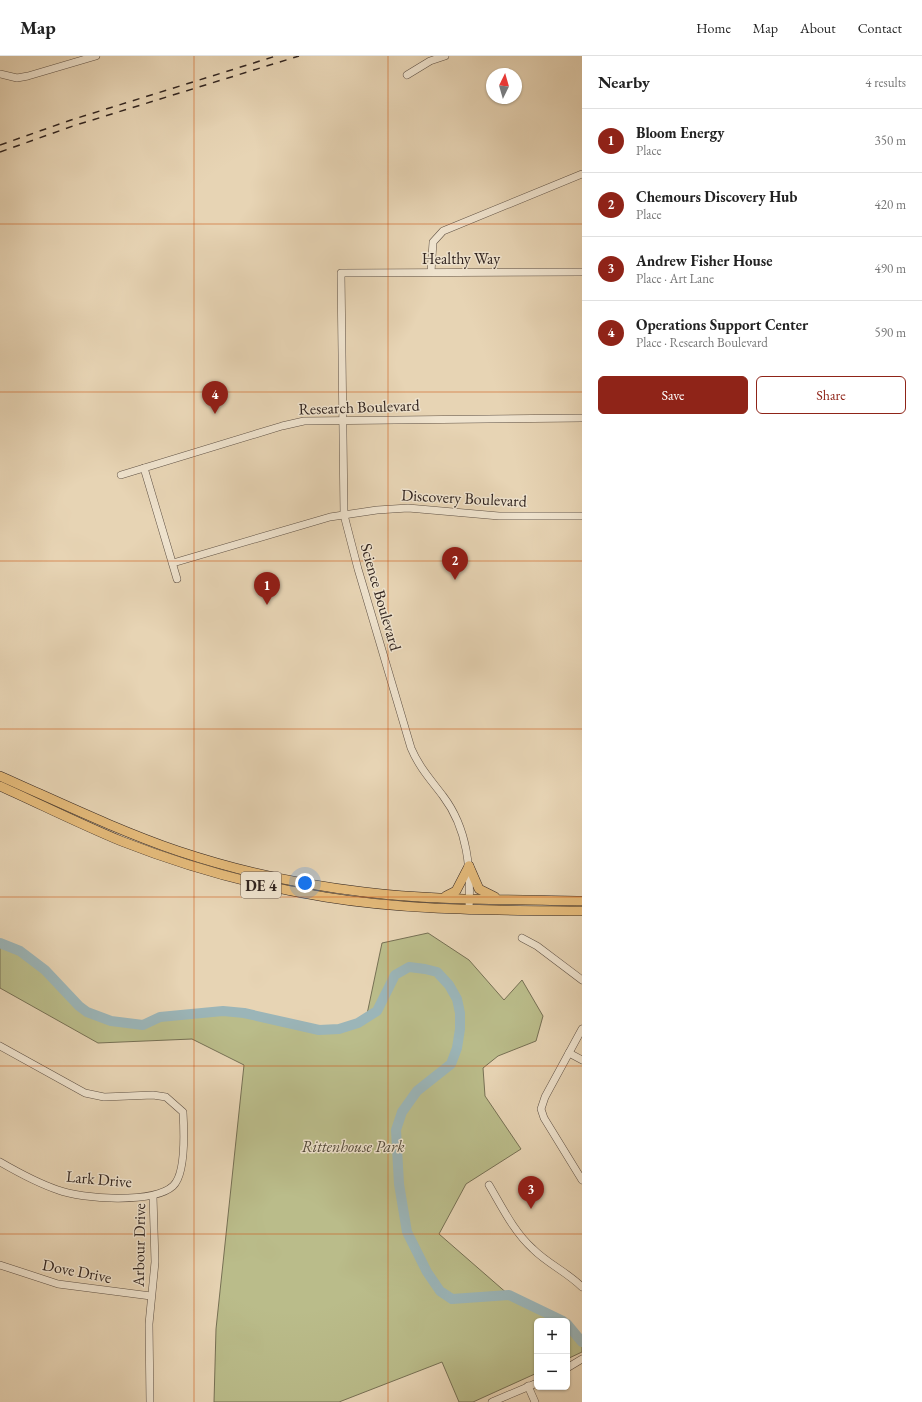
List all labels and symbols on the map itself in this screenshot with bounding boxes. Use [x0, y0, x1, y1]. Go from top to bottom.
north arrow [486, 68, 522, 104]
street label: Healthy Way [422, 248, 501, 269]
pin: 4 [202, 381, 228, 414]
street label: Research Boulevard [298, 394, 421, 420]
street label: Discovery Boulevard [401, 484, 528, 512]
street label: Science Boulevard [356, 541, 407, 654]
pin: 2 [442, 547, 468, 580]
pin: 1 [254, 572, 280, 605]
road number: DE 4 [241, 872, 281, 898]
your location [295, 873, 315, 893]
park label: Rittenhouse Park [302, 1136, 405, 1157]
street label: Lark Drive [65, 1166, 133, 1192]
pin: 3 [518, 1176, 544, 1209]
street label: Arbour Drive [128, 1203, 150, 1288]
street label: Dove Drive [41, 1254, 113, 1288]

